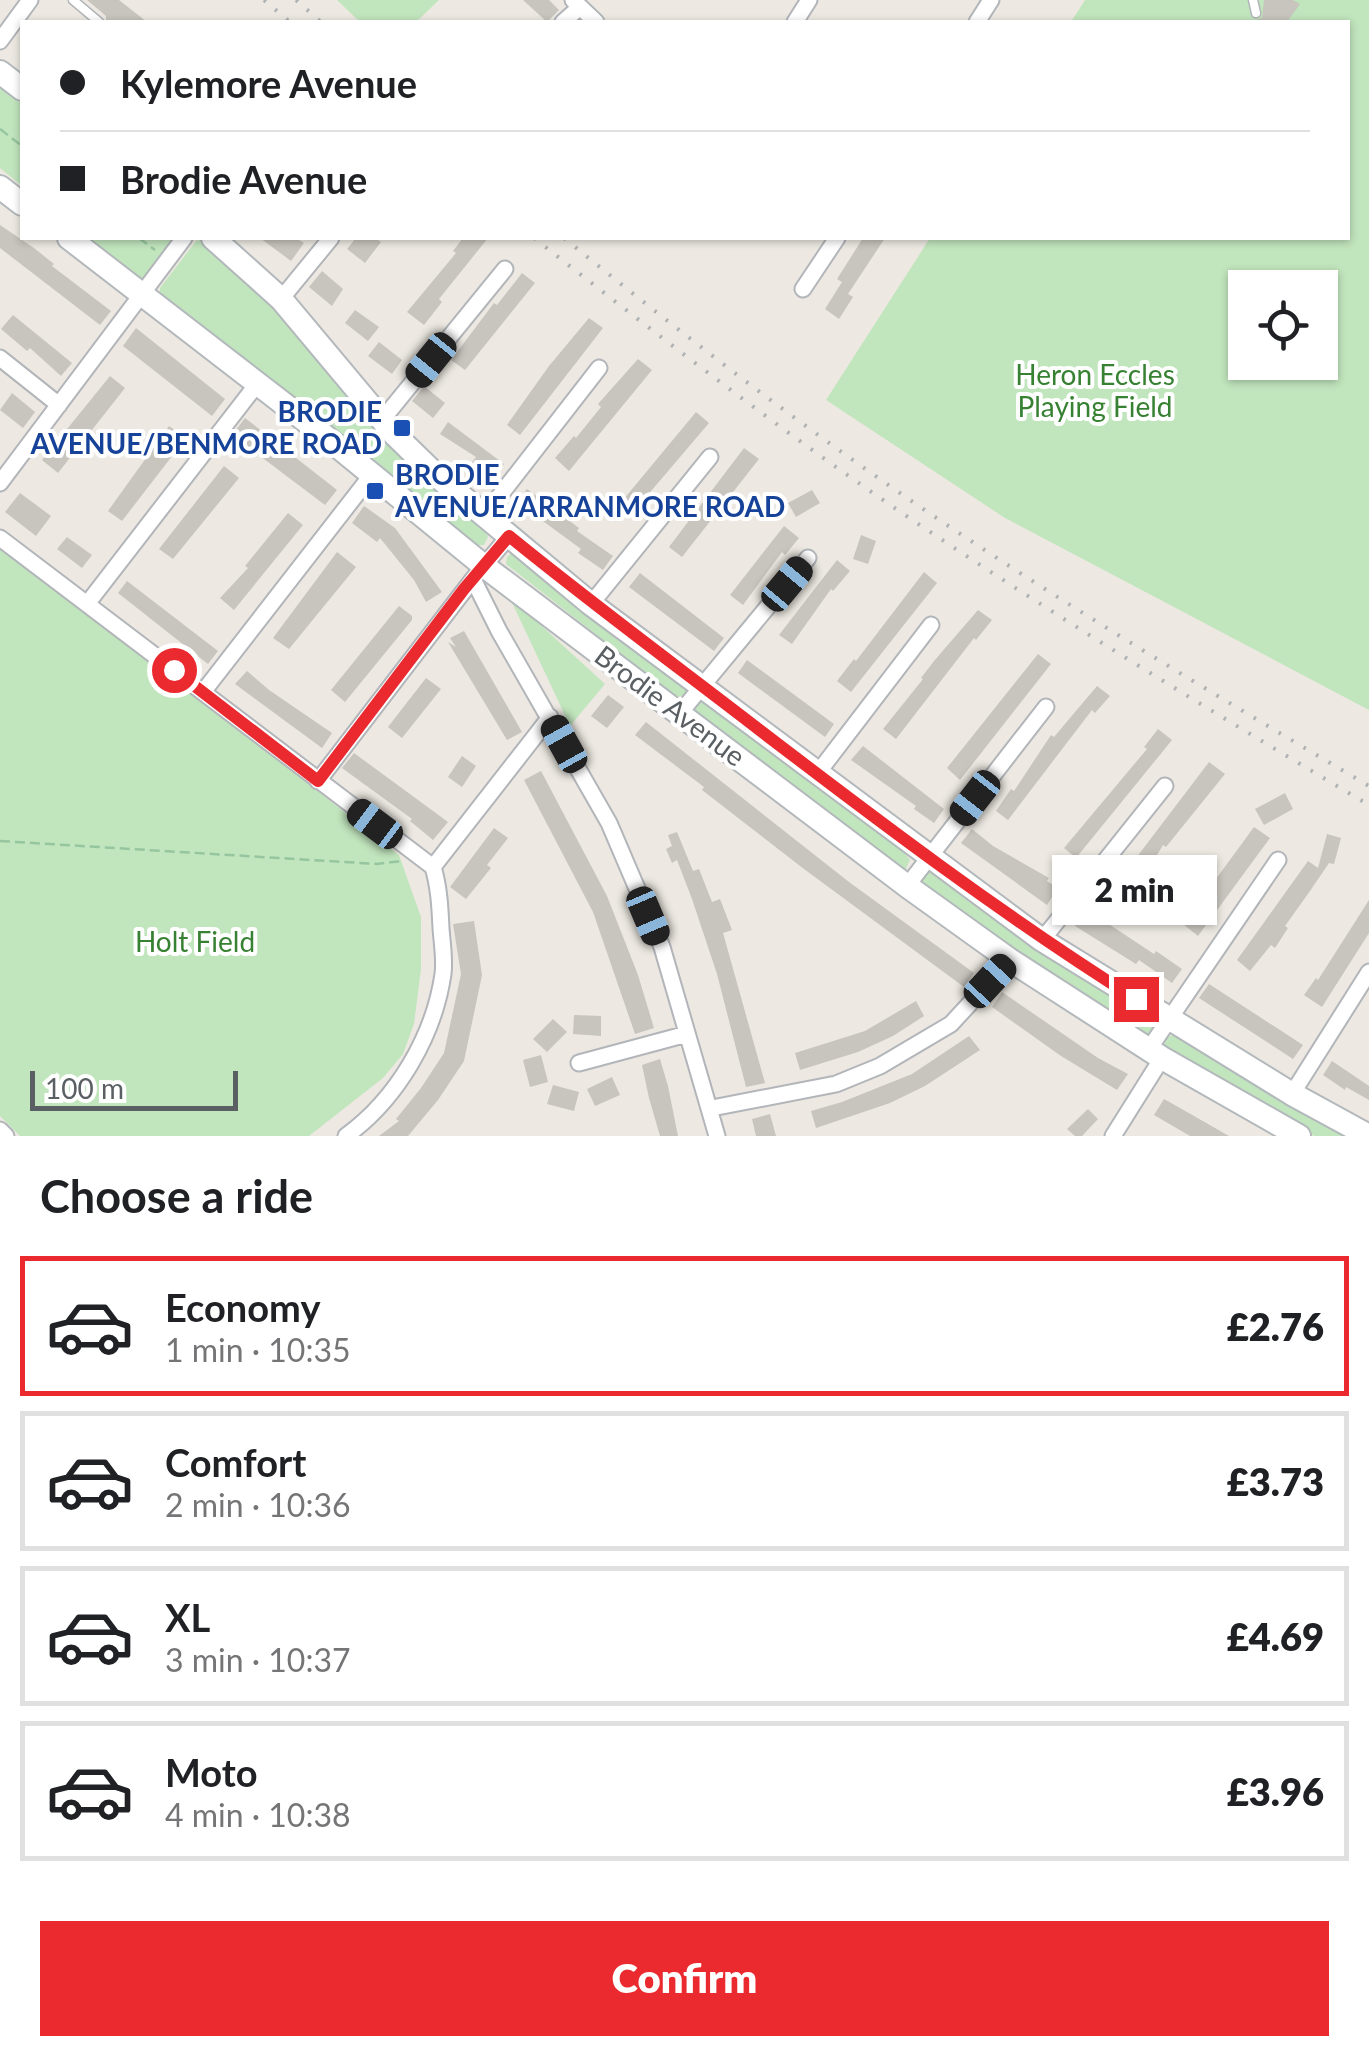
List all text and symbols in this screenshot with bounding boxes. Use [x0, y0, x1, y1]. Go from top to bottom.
text: Kylemore Avenue [120, 60, 417, 106]
text: Brodie Avenue [120, 156, 367, 202]
map controls [1228, 270, 1338, 380]
button: locate [1228, 270, 1338, 380]
car [400, 327, 462, 393]
park label: Heron Eccles Playing Field [1015, 357, 1175, 423]
place label: BRODIE AVENUE/BENMORE ROAD [30, 394, 382, 460]
marker: BRODIE AVENUE/BENMORE ROAD [391, 417, 413, 439]
place label: BRODIE AVENUE/ARRANMORE ROAD [394, 457, 785, 523]
marker: BRODIE AVENUE/ARRANMORE ROAD [364, 480, 386, 502]
car [756, 551, 818, 617]
street label: Brodie Avenue [589, 638, 752, 773]
route start [152, 648, 197, 693]
car [536, 710, 592, 778]
car [945, 765, 1005, 831]
car [342, 794, 408, 854]
callout: 2 min [1054, 854, 1218, 924]
text: 2 min [1095, 870, 1174, 909]
car [622, 883, 674, 949]
park label: Holt Field [135, 924, 255, 958]
car [959, 949, 1021, 1013]
route end [1114, 977, 1159, 1022]
scale bar [30, 1066, 238, 1110]
text: 100 m [45, 1071, 124, 1105]
text: Choose a ride [40, 1169, 313, 1223]
icon: car [45, 1281, 135, 1371]
text: Economy [165, 1284, 320, 1330]
text: £2.76 [1227, 1303, 1324, 1349]
text: 1 min · 10:35 [165, 1330, 351, 1369]
icon: car [45, 1436, 135, 1526]
text: Comfort [165, 1439, 306, 1485]
text: £3.73 [1227, 1458, 1324, 1504]
text: 2 min · 10:36 [165, 1485, 351, 1524]
icon: car [45, 1591, 135, 1681]
text: XL [165, 1594, 210, 1640]
text: £4.69 [1227, 1613, 1324, 1659]
text: 3 min · 10:37 [165, 1640, 351, 1679]
icon: car [45, 1746, 135, 1836]
text: Moto [165, 1749, 258, 1795]
text: £3.96 [1227, 1768, 1324, 1814]
text: 4 min · 10:38 [165, 1795, 351, 1834]
button: Confirm [40, 1921, 1329, 2036]

